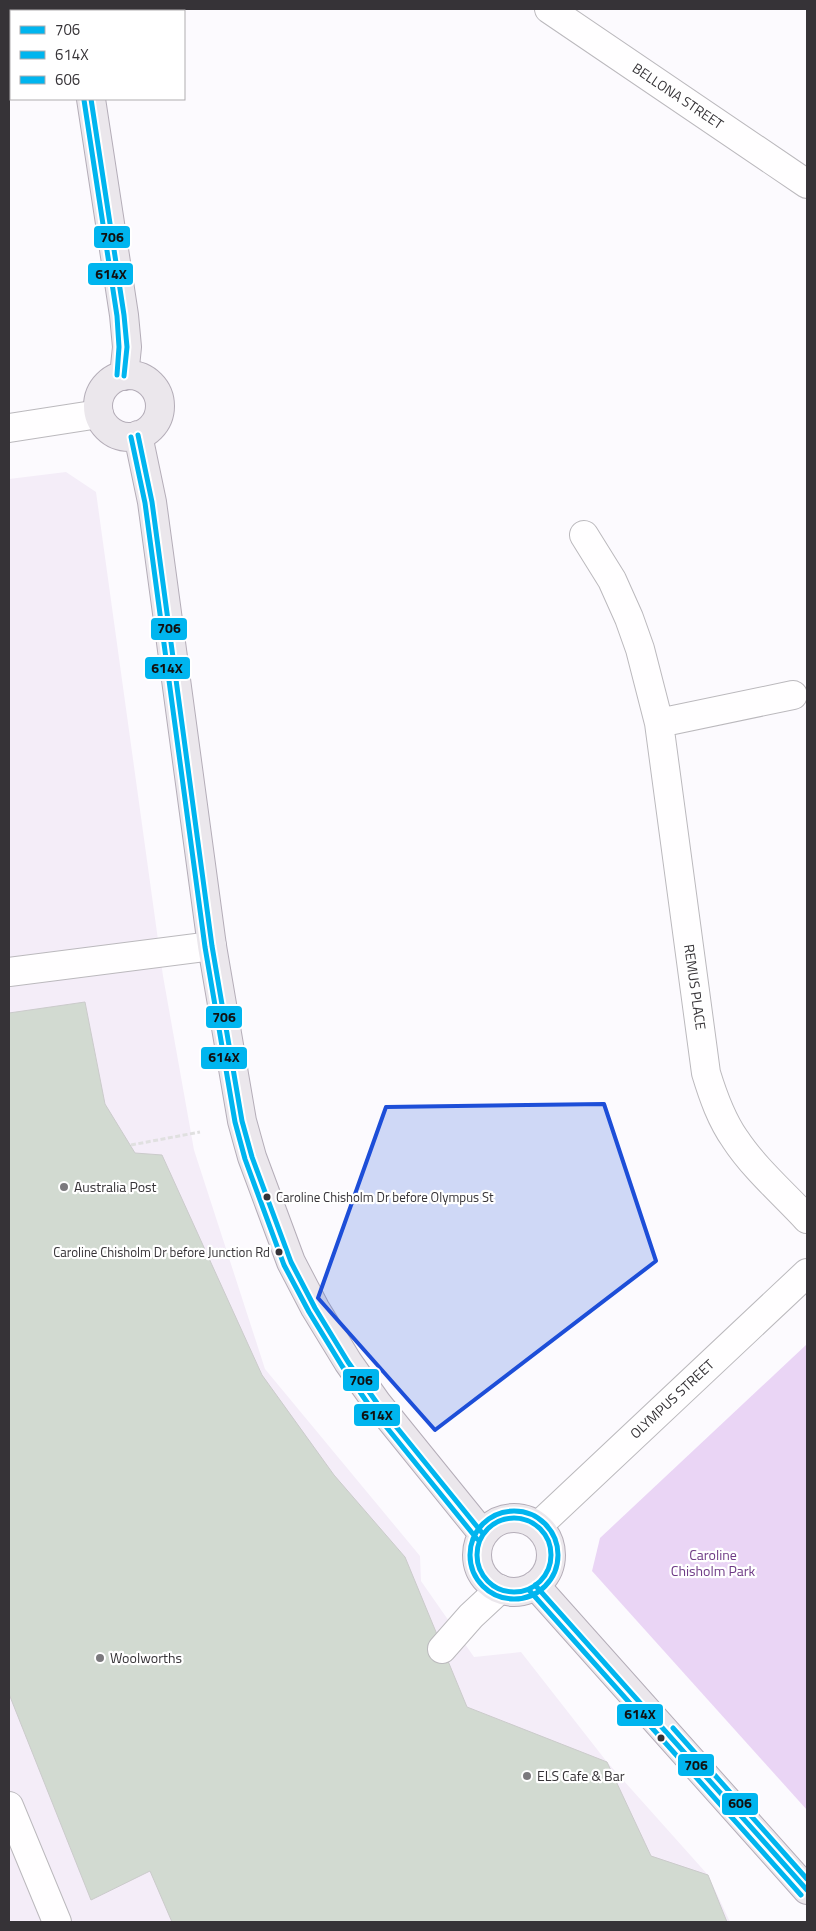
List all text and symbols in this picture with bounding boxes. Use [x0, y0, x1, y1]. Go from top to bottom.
legend [10, 10, 185, 100]
text: 706 [55, 18, 80, 41]
text: 614X [55, 43, 89, 66]
street label: BELLONA STREET [628, 57, 729, 134]
text: 606 [55, 68, 80, 91]
line badge: 706 [93, 225, 131, 249]
text: 706 [100, 226, 124, 247]
line badge: 614X [87, 262, 134, 286]
text: 614X [95, 263, 127, 284]
line badge: 706 [150, 617, 188, 641]
text: 706 [157, 617, 181, 638]
line badge: 614X [144, 656, 191, 680]
text: 614X [151, 657, 183, 678]
street label: REMUS PLACE [679, 943, 712, 1031]
line badge: 706 [205, 1005, 243, 1029]
text: 706 [212, 1006, 236, 1027]
line badge: 614X [200, 1046, 248, 1070]
text: 614X [208, 1046, 240, 1067]
place label: Australia Post [74, 1176, 157, 1197]
marker: Australia Post [58, 1181, 70, 1193]
place label: Caroline Chisholm Dr before Olympus St [276, 1187, 494, 1207]
marker: Caroline Chisholm Dr before Olympus St [262, 1192, 272, 1202]
place label: Caroline Chisholm Dr before Junction Rd [53, 1242, 270, 1262]
marker: Caroline Chisholm Dr before Junction Rd [274, 1247, 284, 1257]
street label: OLYMPUS STREET [625, 1354, 719, 1443]
line badge: 706 [342, 1368, 380, 1392]
text: 706 [349, 1369, 373, 1390]
line badge: 614X [353, 1403, 401, 1427]
text: 614X [361, 1404, 393, 1425]
park label: Caroline Chisholm Park [671, 1544, 756, 1581]
place label: Woolworths [110, 1647, 182, 1668]
marker: Woolworths [94, 1652, 106, 1664]
line badge: 614X [616, 1703, 664, 1727]
text: 614X [624, 1703, 656, 1724]
unlabelled marker [656, 1733, 666, 1743]
line badge: 706 [677, 1753, 715, 1777]
text: 706 [684, 1754, 708, 1775]
place label: ELS Cafe & Bar [537, 1765, 625, 1786]
marker: ELS Cafe & Bar [521, 1770, 533, 1782]
line badge: 606 [721, 1792, 759, 1816]
text: 606 [728, 1792, 752, 1813]

